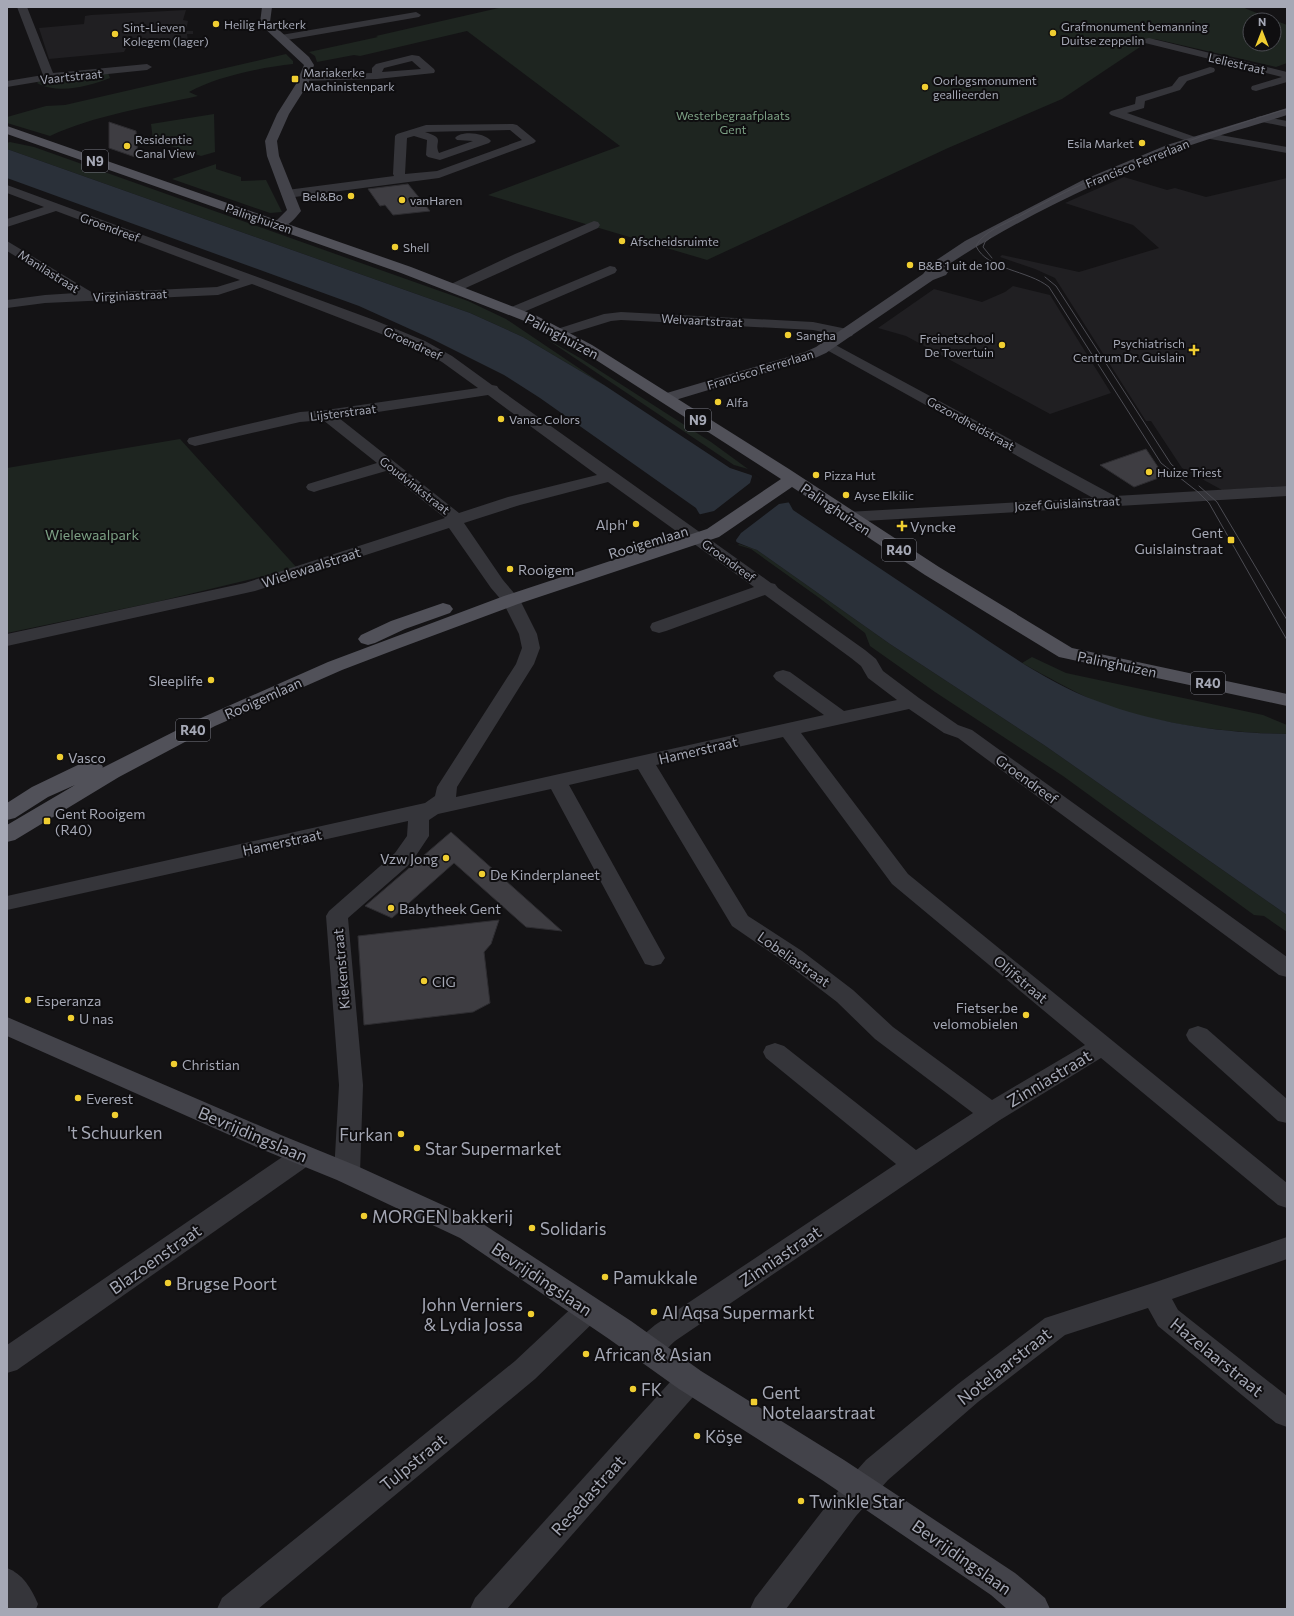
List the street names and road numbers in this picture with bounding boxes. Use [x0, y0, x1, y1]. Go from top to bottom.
street label: Leliestraat [1207, 50, 1267, 76]
street label: Vaartstraat [39, 66, 103, 86]
street label: Francisco Ferrerlaan [1083, 136, 1191, 190]
road number: N9 [82, 150, 108, 172]
street label: Palinghuizen [224, 200, 294, 236]
street label: Groendreef [78, 210, 142, 244]
street label: Manilastraat [16, 247, 82, 295]
street label: Virginiastraat [92, 286, 168, 304]
street label: Palinghuizen [522, 310, 602, 362]
street label: Welvaartstraat [661, 311, 743, 329]
street label: Groendreef [382, 323, 445, 363]
street label: Francisco Ferrerlaan [705, 346, 815, 392]
street label: Gezondheidstraat [925, 393, 1017, 453]
street label: Lijsterstraat [309, 401, 377, 423]
road number: N9 [685, 409, 711, 431]
street label: Goudvinkstraat [377, 453, 453, 517]
street label: Palinghuizen [798, 479, 874, 539]
street label: Jozef Guislainstraat [1014, 493, 1120, 514]
street label: Rooigemlaan [606, 522, 690, 562]
street label: Groendreef [700, 536, 759, 584]
road number: R40 [882, 539, 916, 561]
street label: Wielewaalstraat [259, 543, 363, 591]
street label: Palinghuizen [1076, 647, 1158, 681]
road number: R40 [1191, 672, 1225, 694]
street label: Rooigemlaan [222, 673, 304, 723]
road number: R40 [176, 719, 210, 741]
street label: Hamerstraat [657, 733, 739, 767]
street label: Groendreef [992, 751, 1062, 808]
street label: Hamerstraat [241, 825, 323, 859]
street label: Kiekenstraat [329, 928, 353, 1010]
street label: Lobeliastraat [755, 928, 834, 990]
street label: Olijfstraat [990, 951, 1052, 1007]
street label: Zinniastraat [1003, 1045, 1095, 1111]
street label: Bevrijdingslaan [195, 1102, 311, 1166]
street label: Blazoenstraat [105, 1220, 205, 1298]
street label: Zinniastraat [735, 1221, 825, 1291]
street label: Bevrijdingslaan [488, 1238, 596, 1320]
street label: Hazelaarstraat [1166, 1313, 1268, 1401]
street label: Notelaarstraat [953, 1323, 1055, 1409]
street label: Tulpstraat [376, 1429, 450, 1495]
street label: Resedastraat [546, 1450, 630, 1540]
street label: Bevrijdingslaan [908, 1515, 1016, 1599]

